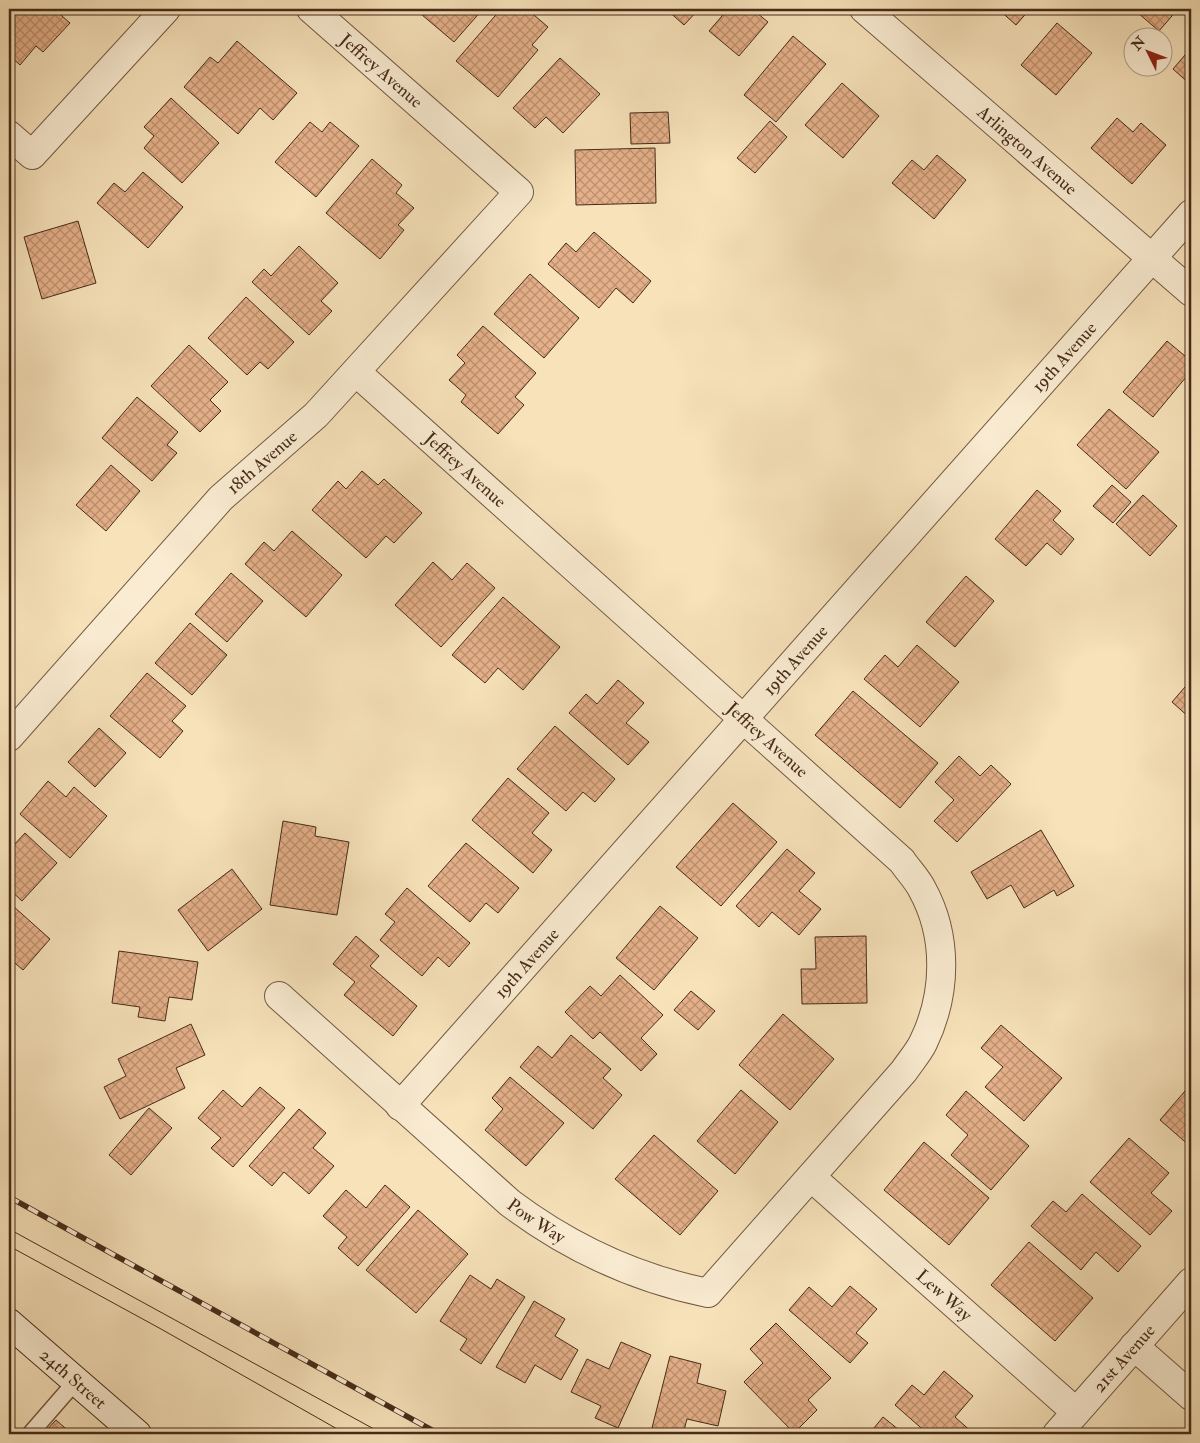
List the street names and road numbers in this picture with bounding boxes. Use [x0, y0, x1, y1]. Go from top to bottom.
street label: Jeffrey Avenue [334, 28, 428, 114]
street label: Arlington Avenue [972, 100, 1083, 200]
street label: 19th Avenue [1027, 317, 1102, 397]
street label: 18th Avenue [222, 425, 302, 499]
street label: Jeffrey Avenue [418, 426, 511, 513]
street label: 19th Avenue [758, 620, 833, 700]
street label: Jeffrey Avenue [720, 696, 813, 783]
street label: 19th Avenue [489, 923, 564, 1003]
street label: Pow Way [502, 1193, 571, 1249]
street label: Lew Way [911, 1264, 978, 1327]
street label: 21st Avenue [1088, 1319, 1160, 1397]
street label: 24th Street [35, 1343, 112, 1414]

